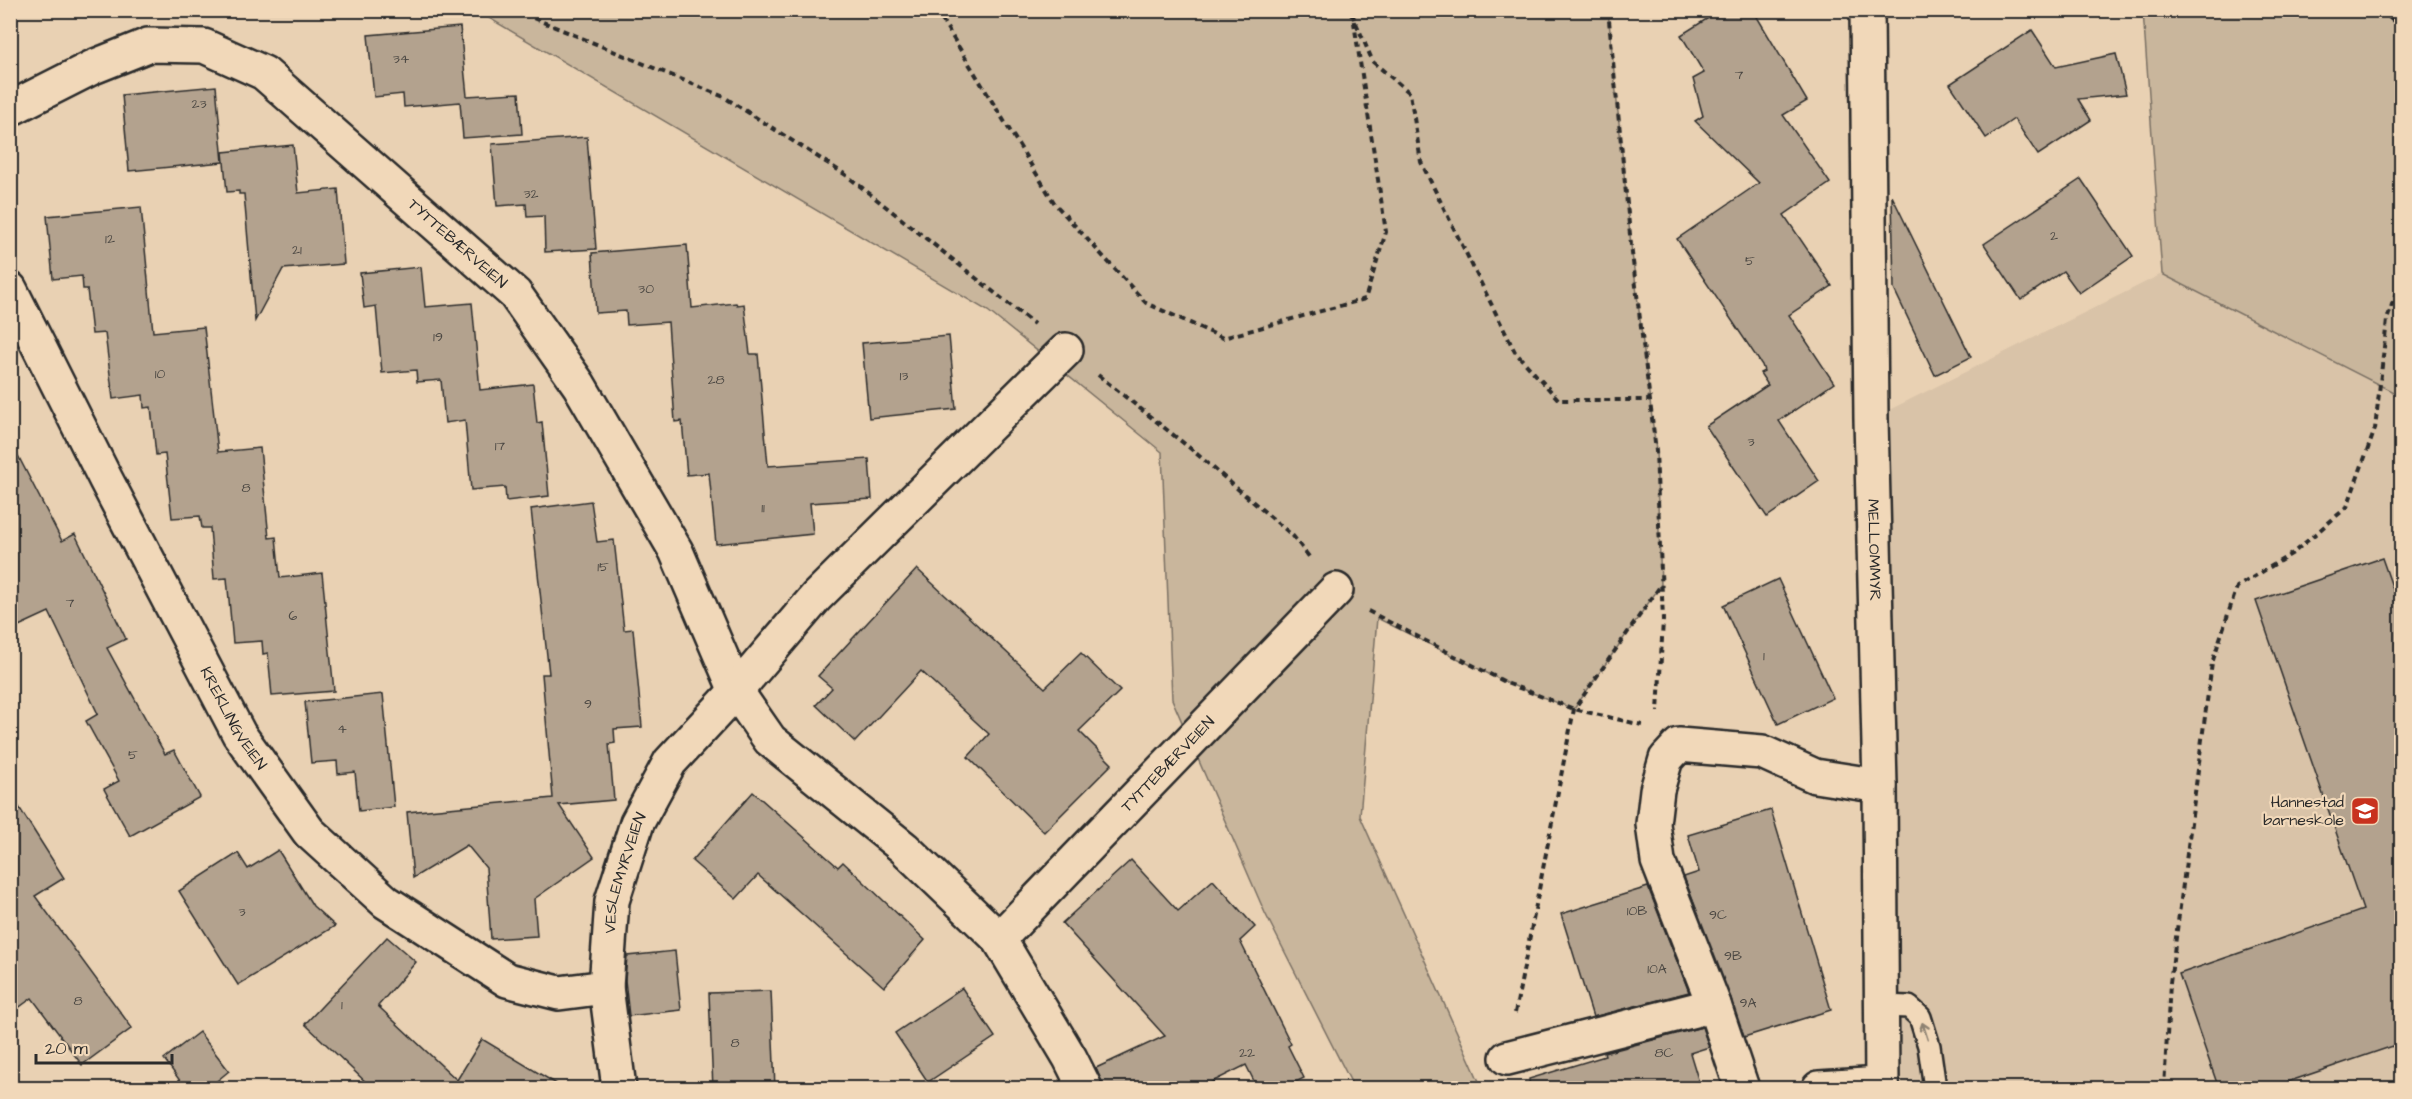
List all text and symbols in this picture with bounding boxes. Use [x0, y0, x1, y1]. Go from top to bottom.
house number: 34 [393, 49, 410, 69]
house number: 7 [1735, 65, 1744, 85]
house number: 23 [191, 94, 207, 114]
house number: 32 [523, 184, 539, 204]
street label: TYTTEBÆRVEIEN [403, 194, 512, 293]
house number: 2 [2050, 226, 2058, 246]
house number: 12 [105, 229, 115, 249]
house number: 21 [292, 240, 302, 260]
house number: 5 [1745, 251, 1755, 271]
house number: 30 [638, 279, 654, 299]
house number: 19 [433, 327, 443, 347]
house number: 10 [155, 364, 165, 384]
house number: 13 [900, 366, 908, 386]
house number: 28 [707, 370, 725, 390]
house number: 3 [1747, 432, 1755, 452]
house number: 17 [495, 436, 506, 456]
house number: 8 [241, 478, 251, 498]
house number: 11 [761, 498, 765, 518]
street label: MELLOMMYR [1862, 499, 1886, 601]
house number: 15 [597, 557, 609, 577]
house number: 7 [66, 593, 75, 613]
house number: 6 [289, 606, 298, 626]
house number: 1 [1763, 646, 1765, 666]
street label: KREKLINGVEIEN [195, 663, 272, 774]
house number: 9 [584, 694, 592, 714]
street label: TYTTEBÆRVEIEN [1116, 711, 1220, 817]
house number: 4 [337, 719, 347, 739]
house number: 5 [128, 745, 138, 765]
place label: Hannestad barneskole [2263, 791, 2344, 831]
school or university icon: Hannestad barneskole [2349, 795, 2381, 827]
street label: VESLEMYRVEIEN [599, 809, 652, 934]
house number: 10B [1627, 901, 1647, 921]
house number: 3 [238, 902, 246, 922]
house number: 9C [1709, 905, 1727, 925]
house number: 9B [1724, 946, 1742, 966]
house number: 10A [1647, 959, 1667, 979]
house number: 8 [73, 991, 83, 1011]
house number: 9A [1740, 993, 1756, 1013]
house number: 1 [341, 995, 343, 1015]
one-way arrow [1918, 1022, 1929, 1041]
scale bar [36, 1027, 172, 1065]
house number: 8 [730, 1033, 740, 1053]
text: 20 m [45, 1036, 88, 1061]
house number: 22 [1239, 1043, 1255, 1063]
house number: 8C [1655, 1043, 1674, 1063]

